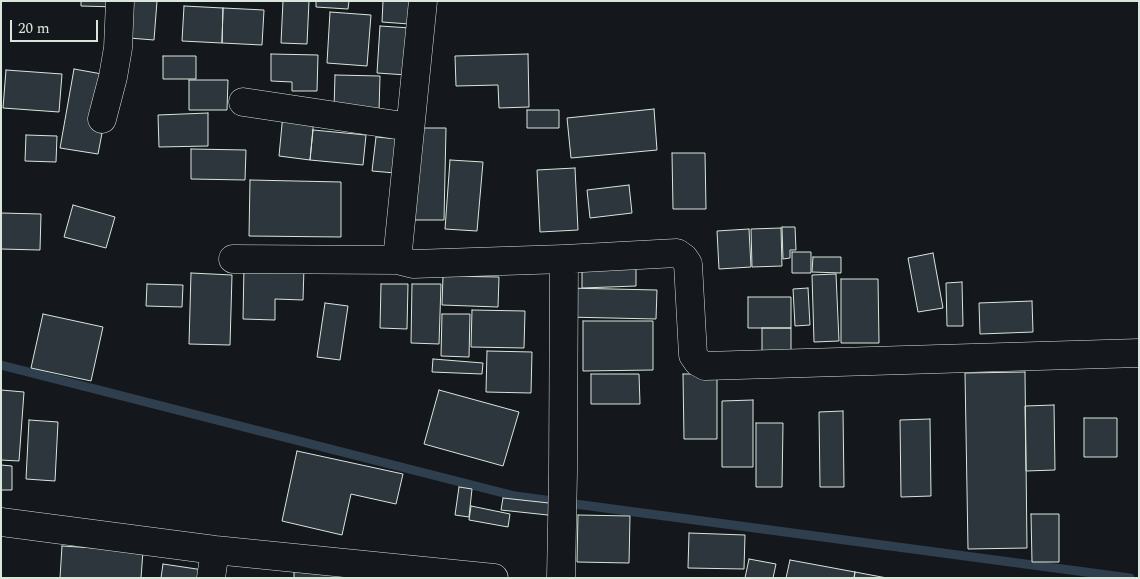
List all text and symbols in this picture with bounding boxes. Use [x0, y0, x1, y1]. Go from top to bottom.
scale bar [12, 10, 100, 42]
text: 20 m [18, 17, 50, 40]

